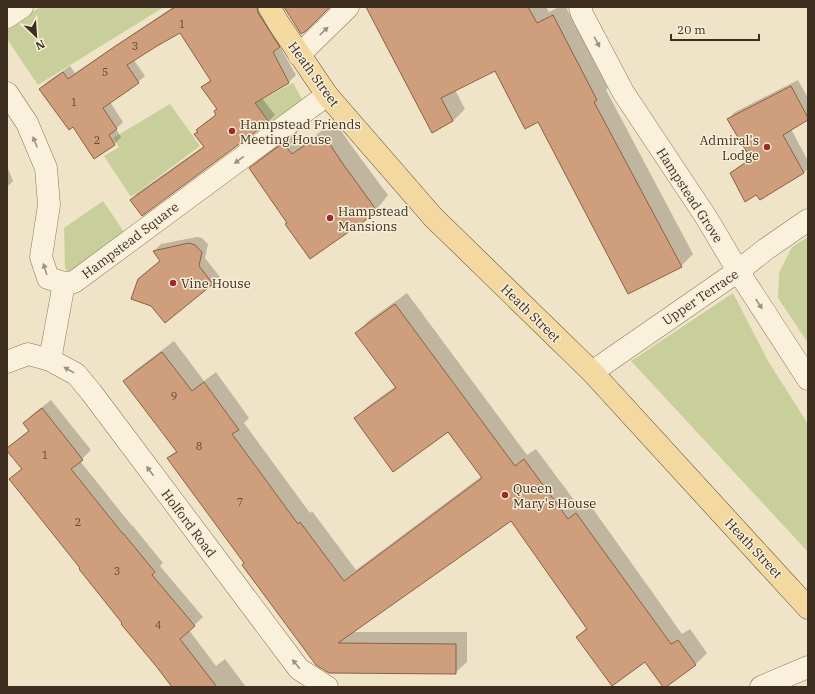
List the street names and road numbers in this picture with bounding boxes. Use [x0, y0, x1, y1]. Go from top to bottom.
street label: Heath Street [284, 38, 343, 111]
street label: Hampstead Grove [653, 145, 727, 246]
street label: Hampstead Square [78, 198, 182, 282]
street label: Upper Terrace [659, 266, 742, 329]
street label: Heath Street [497, 281, 564, 346]
street label: Holford Road [157, 486, 220, 561]
street label: Heath Street [721, 515, 786, 582]

